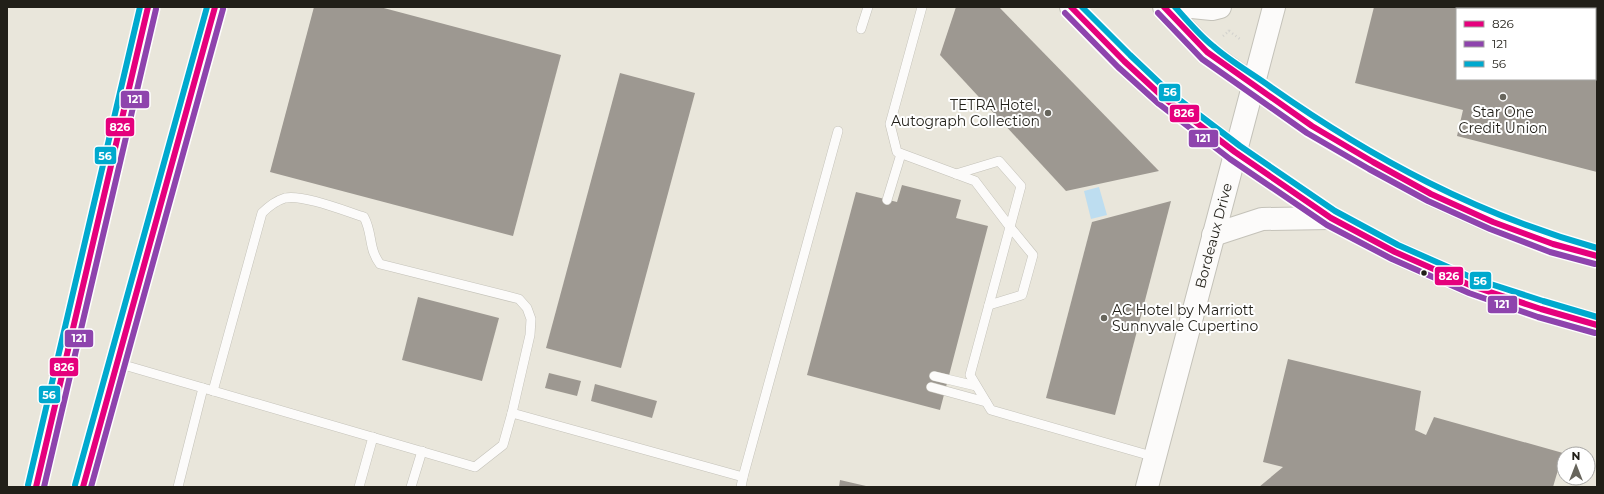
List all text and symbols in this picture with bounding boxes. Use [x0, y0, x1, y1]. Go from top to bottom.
legend [1456, 8, 1596, 80]
text: 826 [1492, 16, 1514, 31]
text: 121 [1492, 36, 1507, 51]
text: 56 [1492, 56, 1506, 71]
line badge: 56 [1158, 83, 1181, 102]
text: 56 [1163, 85, 1177, 99]
line badge: 121 [120, 90, 150, 109]
text: 121 [127, 92, 143, 106]
marker: Star One Credit Union [1498, 92, 1508, 102]
place label: TETRA Hotel, Autograph Collection [891, 96, 1040, 130]
place label: Star One Credit Union [1459, 103, 1547, 137]
line badge: 826 [1169, 104, 1200, 123]
text: 826 [1174, 106, 1194, 120]
marker: TETRA Hotel, Autograph Collection [1043, 108, 1053, 118]
line badge: 826 [105, 117, 135, 137]
text: 826 [110, 120, 130, 134]
line badge: 121 [1188, 129, 1219, 148]
text: 121 [1195, 131, 1211, 145]
line badge: 56 [94, 146, 117, 165]
text: 56 [98, 149, 112, 163]
street label: Bordeaux Drive [1191, 181, 1236, 290]
line badge: 826 [1434, 266, 1464, 286]
unlabelled marker [1419, 268, 1429, 278]
text: 826 [1439, 269, 1459, 283]
line badge: 56 [1469, 271, 1492, 290]
text: 56 [1473, 274, 1487, 288]
line badge: 121 [1487, 295, 1518, 314]
text: 121 [1494, 297, 1510, 311]
place label: AC Hotel by Marriott Sunnyvale Cupertino [1112, 301, 1258, 335]
marker: AC Hotel by Marriott Sunnyvale Cupertino [1099, 313, 1109, 323]
line badge: 121 [64, 329, 94, 348]
text: 121 [71, 331, 87, 345]
line badge: 826 [49, 357, 79, 377]
text: 826 [54, 360, 74, 374]
line badge: 56 [38, 385, 61, 404]
text: 56 [42, 388, 56, 402]
north arrow [1556, 446, 1596, 486]
text: N [1572, 449, 1580, 463]

